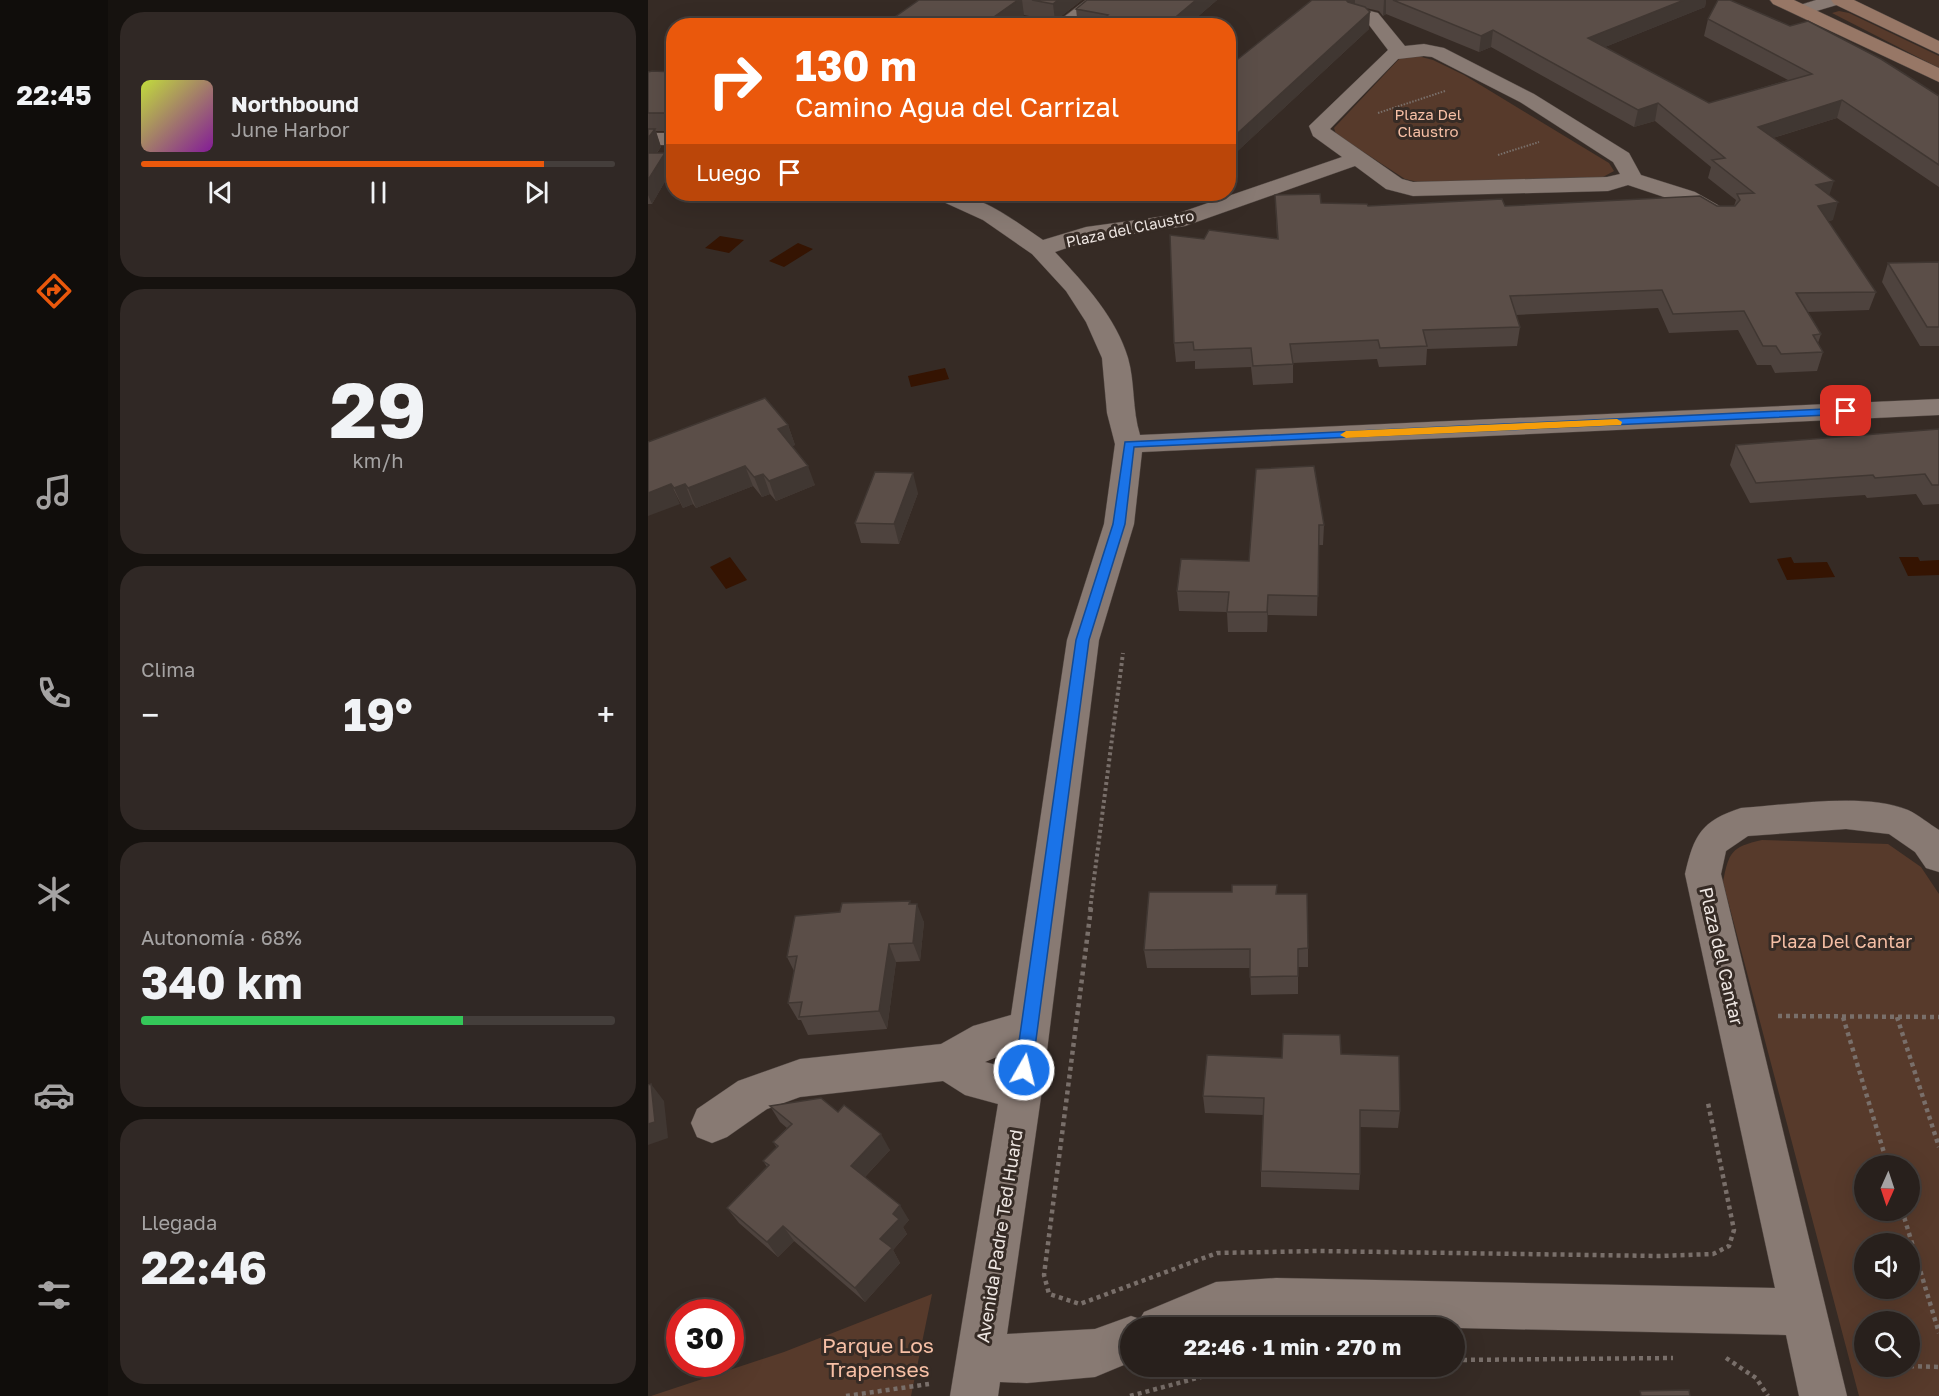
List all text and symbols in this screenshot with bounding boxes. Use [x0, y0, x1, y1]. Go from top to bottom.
text: 130 m [795, 40, 917, 90]
icon: right [696, 42, 774, 120]
text: 22:45 [17, 79, 91, 111]
text: Northbound [231, 90, 359, 117]
text: Camino Agua del Carrizal [795, 91, 1119, 123]
park label: Plaza Del Claustro [1395, 105, 1462, 140]
text: June Harbor [231, 117, 350, 141]
icon: arrive [773, 156, 806, 189]
text: Luego [696, 159, 761, 186]
icon: previous [204, 176, 237, 209]
icon: pause [362, 176, 395, 209]
icon: next [520, 176, 553, 209]
street label: Plaza del Claustro [1064, 206, 1196, 250]
icon: directions [33, 270, 75, 312]
text: 29 [329, 362, 427, 455]
pin [1820, 385, 1871, 436]
icon: arrive [1829, 394, 1862, 427]
text: km/h [353, 448, 403, 472]
icon: music [33, 471, 75, 513]
text: Clima [141, 657, 195, 681]
icon: phone [33, 672, 75, 714]
text: 19° [343, 687, 413, 741]
text: − [141, 695, 159, 734]
text: + [597, 695, 615, 734]
icon: climate [33, 873, 75, 915]
street label: Plaza del Cantar [1695, 885, 1749, 1027]
text: Autonomía · 68% [141, 925, 302, 949]
park label: Plaza Del Cantar [1770, 930, 1912, 952]
text: 340 km [141, 955, 303, 1009]
position arrow [992, 1038, 1056, 1102]
icon: car [33, 1074, 75, 1116]
street label: Avenida Padre Ted Huard [971, 1128, 1027, 1344]
north arrow [1854, 1155, 1920, 1221]
map controls [1854, 1155, 1920, 1377]
text: Llegada [141, 1210, 217, 1234]
button: sound [1854, 1233, 1920, 1299]
text: 22:46 [141, 1240, 267, 1294]
icon: filters [33, 1274, 75, 1316]
speed limit sign: 30 [666, 1299, 744, 1377]
button: search [1854, 1311, 1920, 1377]
park label: Parque Los Trapenses [822, 1332, 934, 1382]
text: 22:46 · 1 min · 270 m [1184, 1333, 1401, 1360]

